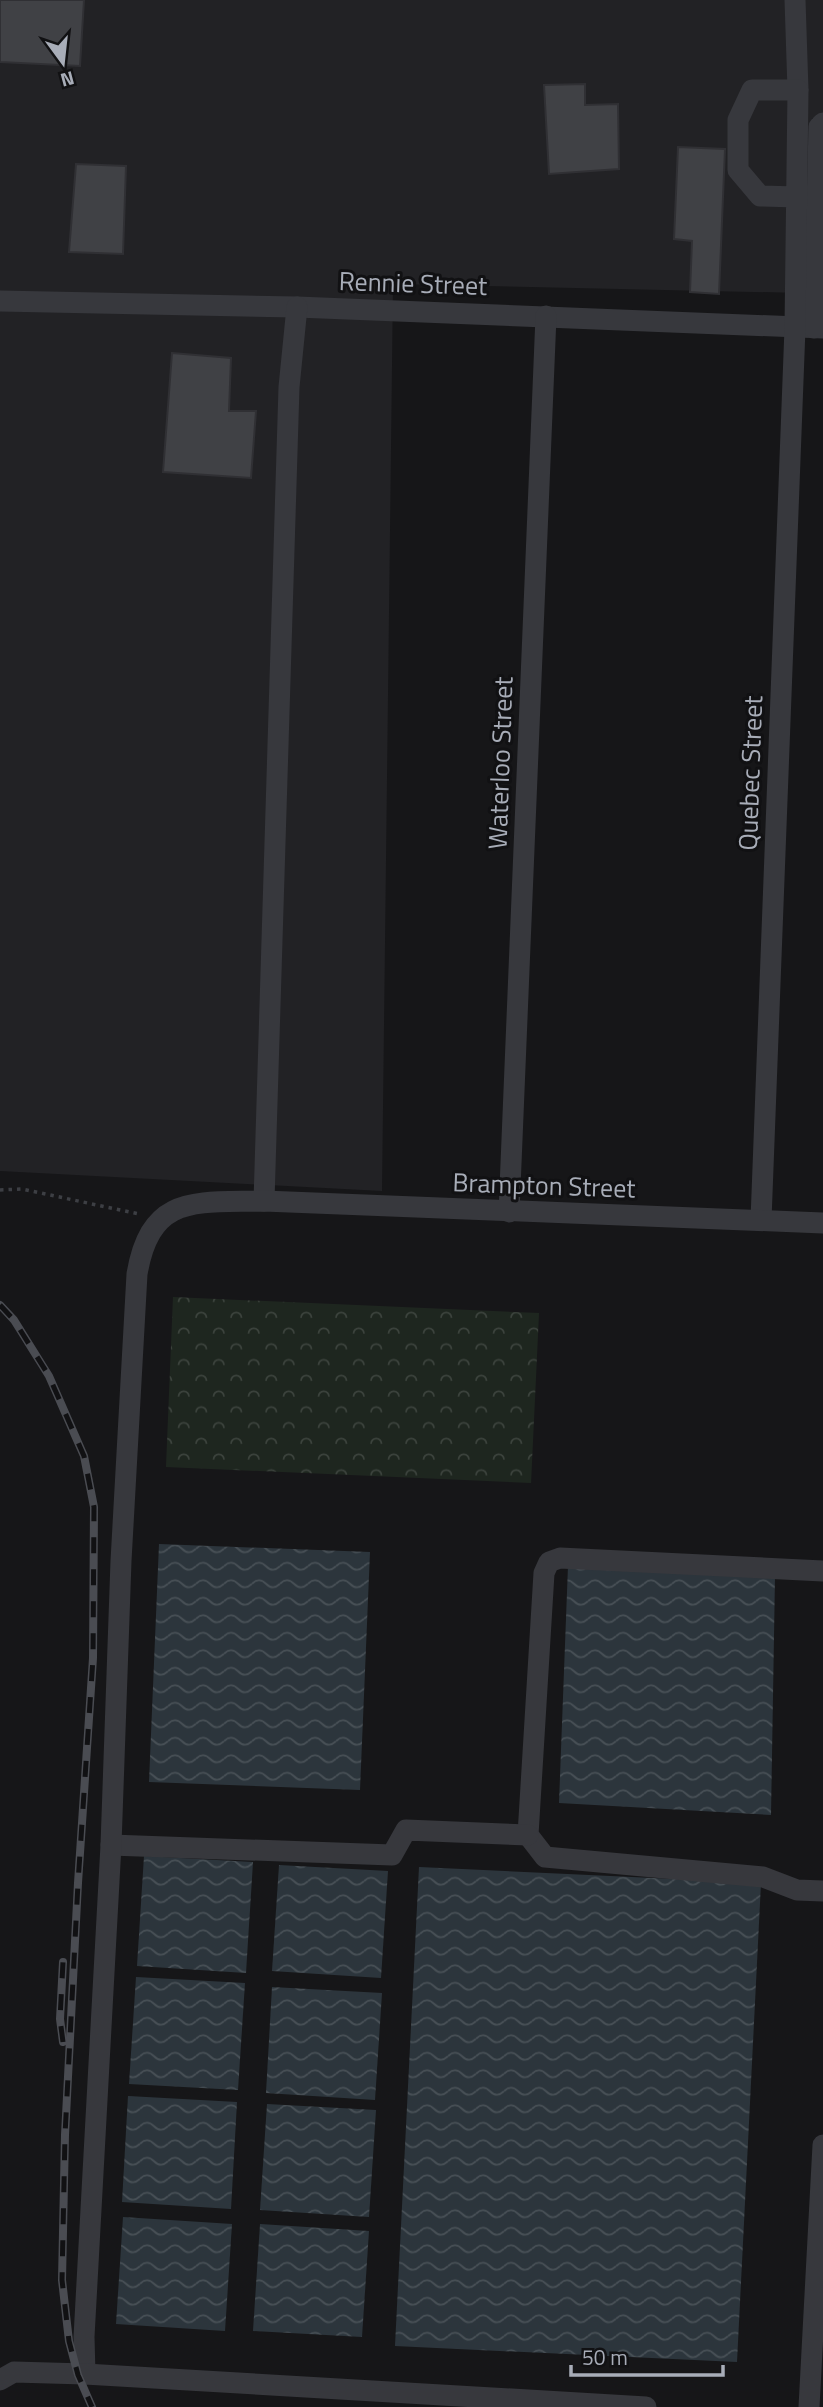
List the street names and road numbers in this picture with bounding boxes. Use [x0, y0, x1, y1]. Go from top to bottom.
street label: Rennie Street [338, 261, 488, 305]
street label: Waterloo Street [477, 676, 523, 850]
street label: Quebec Street [728, 695, 772, 851]
street label: Brampton Street [452, 1162, 636, 1208]

